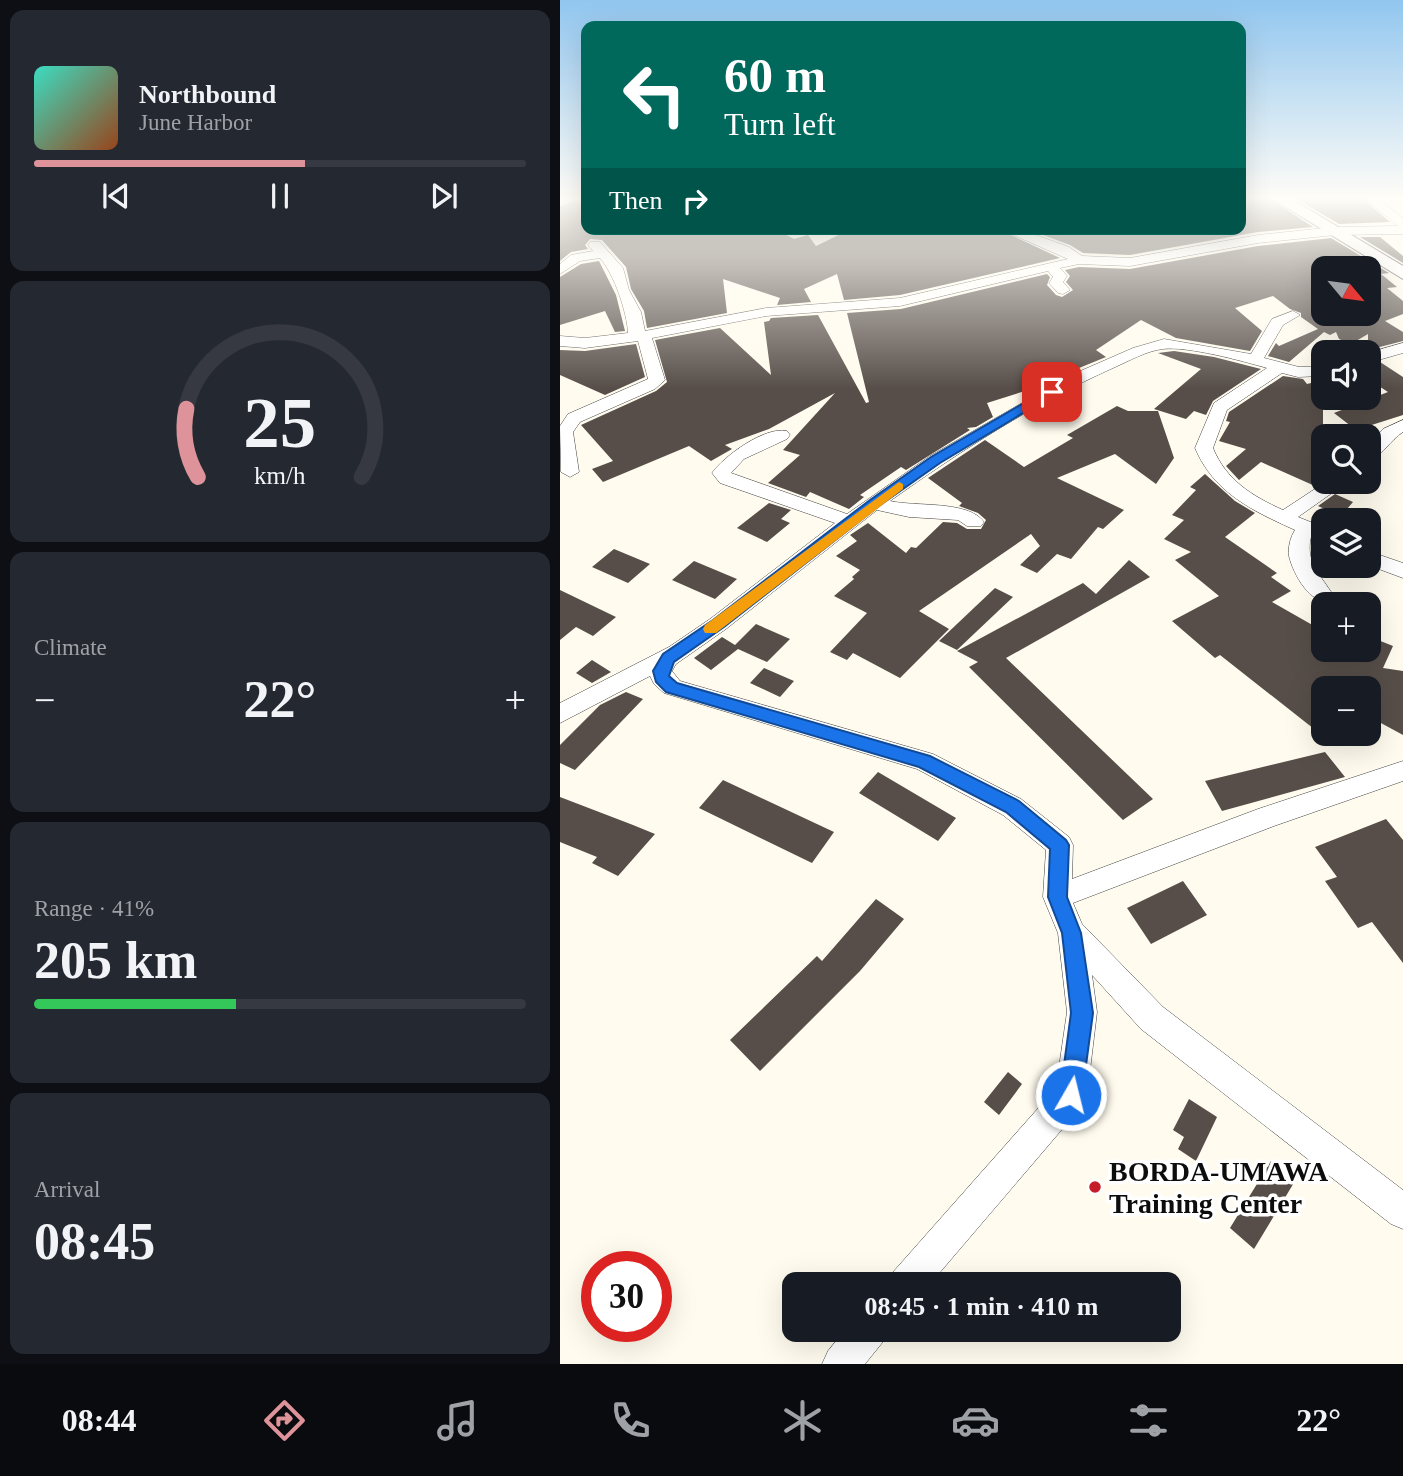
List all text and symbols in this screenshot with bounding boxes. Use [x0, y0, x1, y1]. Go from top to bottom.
text: 60 m [724, 48, 826, 103]
icon: left [609, 49, 700, 140]
text: Northbound [139, 80, 276, 109]
text: Turn left [724, 106, 836, 142]
text: June Harbor [139, 110, 252, 135]
icon: previous [97, 177, 135, 215]
icon: pause [261, 177, 299, 215]
icon: next [425, 177, 463, 215]
icon: right [676, 182, 714, 220]
text: Then [609, 186, 662, 215]
north arrow [1311, 256, 1381, 326]
map controls [1311, 256, 1381, 746]
button: sound [1311, 340, 1381, 410]
pin [1022, 362, 1082, 422]
icon: arrive [1033, 373, 1071, 411]
text: 25 [244, 383, 316, 464]
button: search [1311, 424, 1381, 494]
text: km/h [254, 462, 306, 489]
button: layers [1311, 508, 1381, 578]
button: + [1311, 592, 1381, 662]
text: Climate [34, 635, 107, 660]
text: 22° [244, 671, 316, 728]
button: − [1311, 676, 1381, 746]
text: − [34, 679, 55, 721]
text: + [505, 679, 526, 721]
text: Range · 41% [34, 896, 154, 921]
text: 205 km [34, 932, 197, 989]
position arrow [1034, 1058, 1108, 1132]
place label: BORDA-UMAWA Training Center [1109, 1156, 1329, 1219]
text: Arrival [34, 1177, 100, 1202]
marker: BORDA-UMAWA Training Center [1087, 1179, 1103, 1195]
text: 08:45 [34, 1213, 155, 1270]
speed limit sign: 30 [581, 1251, 672, 1342]
text: 08:45 · 1 min · 410 m [865, 1292, 1099, 1321]
icon: directions [260, 1396, 309, 1445]
icon: music [433, 1396, 482, 1445]
icon: phone [606, 1396, 655, 1445]
icon: climate [778, 1396, 827, 1445]
icon: car [951, 1396, 1000, 1445]
icon: filters [1124, 1396, 1173, 1445]
text: 08:44 [62, 1402, 137, 1438]
text: 22° [1296, 1402, 1341, 1438]

